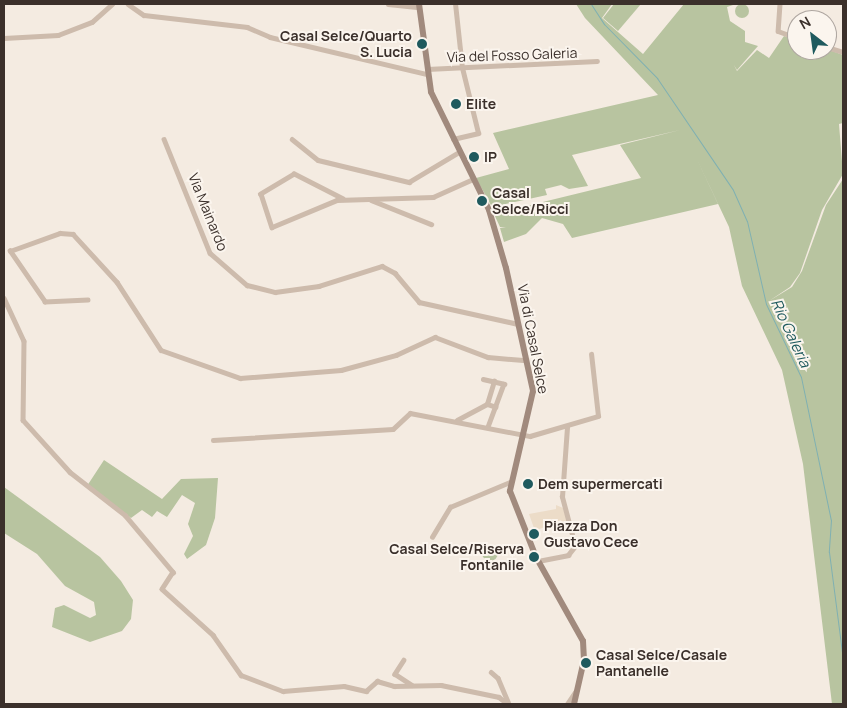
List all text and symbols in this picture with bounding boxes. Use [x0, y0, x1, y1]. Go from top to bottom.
north arrow [787, 10, 837, 60]
text: N [796, 12, 814, 33]
place label: Casal Selce/Quarto S. Lucia [280, 28, 412, 60]
marker: Casal Selce/Quarto S. Lucia [416, 38, 428, 50]
street label: Via del Fosso Galeria [446, 44, 578, 66]
place label: Elite [466, 96, 496, 112]
marker: Elite [450, 98, 462, 110]
place label: IP [484, 149, 497, 165]
marker: IP [468, 151, 480, 163]
street label: Via Mainardo [185, 171, 231, 253]
place label: Casal Selce/Ricci [492, 185, 569, 218]
marker: Casal Selce/Ricci [476, 195, 488, 207]
street label: Via di Casal Selce [514, 283, 552, 395]
water label: Rio Galeria [767, 296, 815, 370]
place label: Dem supermercati [538, 476, 663, 492]
marker: Dem supermercati [522, 478, 534, 490]
place label: Piazza Don Gustavo Cece [544, 518, 638, 550]
marker: Piazza Don Gustavo Cece [528, 528, 540, 540]
place label: Casal Selce/Riserva Fontanile [389, 541, 524, 574]
marker: Casal Selce/Riserva Fontanile [528, 551, 540, 563]
place label: Casal Selce/Casale Pantanelle [596, 647, 727, 680]
marker: Casal Selce/Casale Pantanelle [580, 657, 592, 669]

